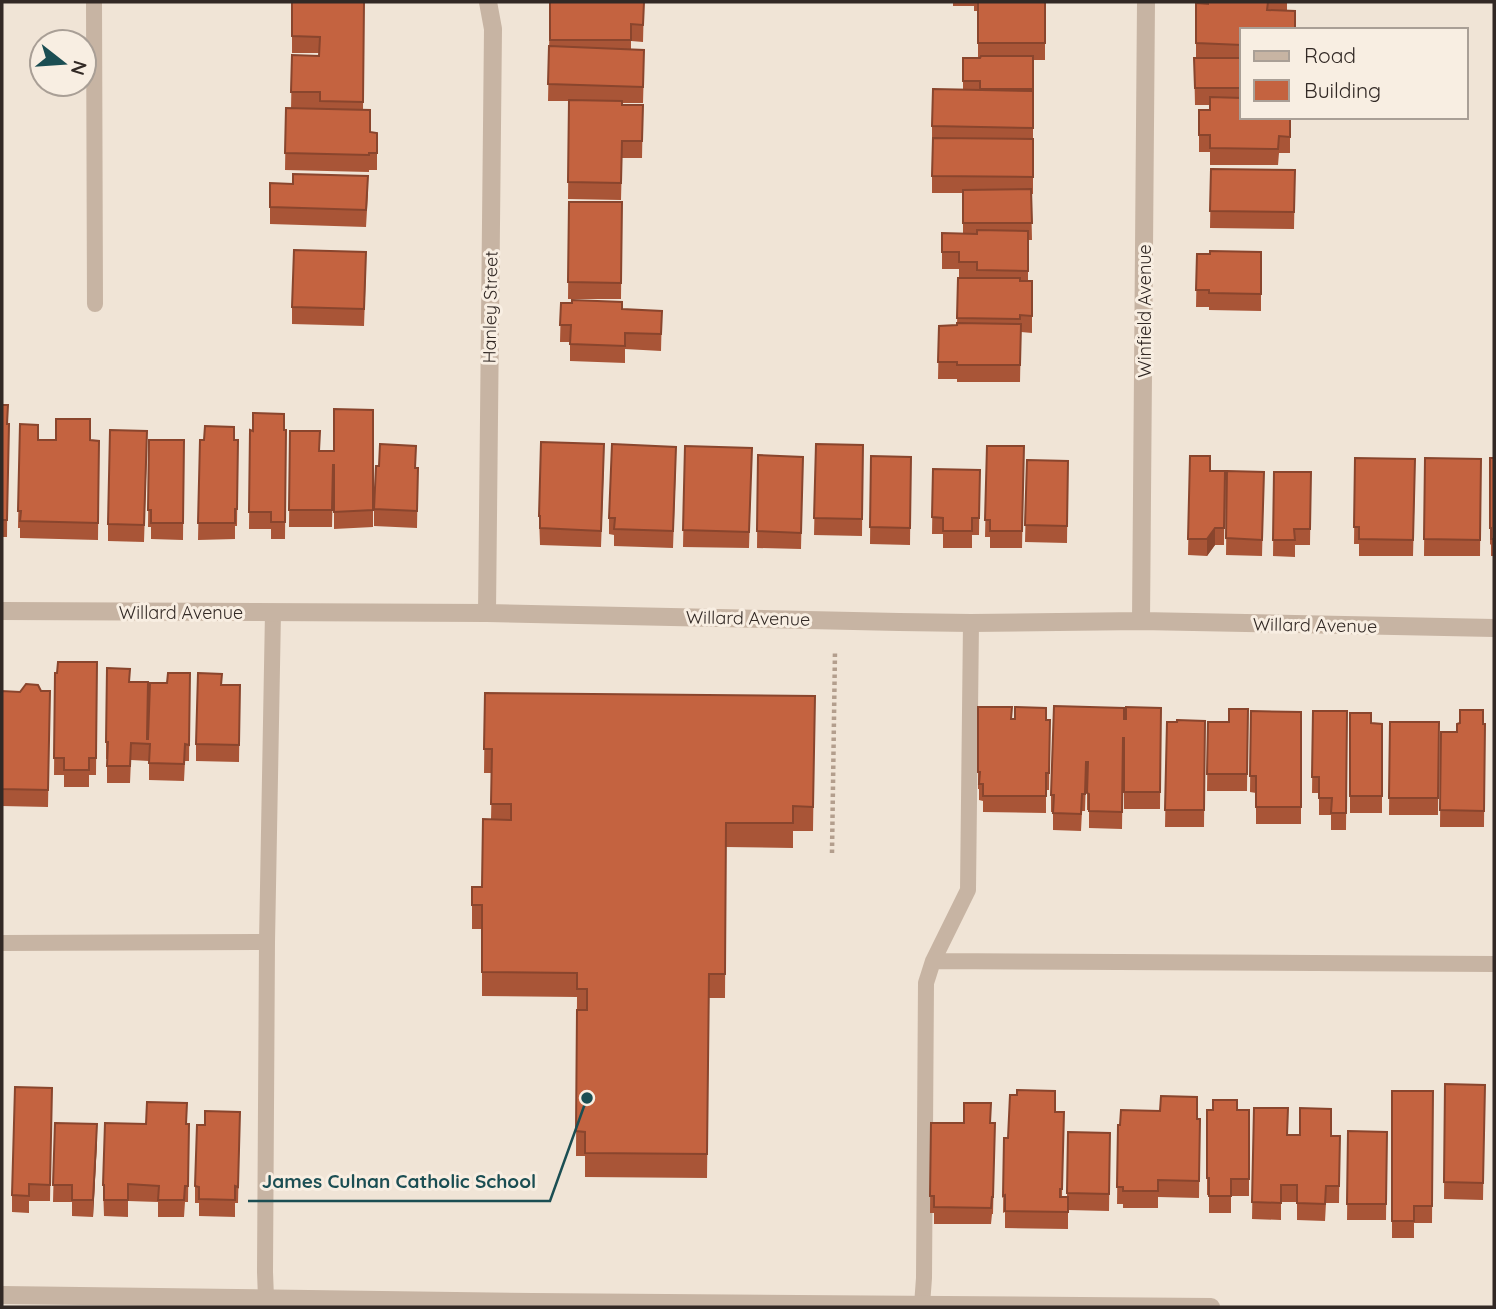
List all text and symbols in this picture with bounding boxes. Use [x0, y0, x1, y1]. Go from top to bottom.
north arrow [28, 28, 98, 98]
legend [1240, 28, 1468, 119]
text: Road [1304, 42, 1356, 68]
text: N [66, 58, 93, 78]
text: Building [1304, 77, 1381, 103]
street label: Winfield Avenue [1133, 244, 1156, 378]
street label: Hanley Street [478, 250, 502, 364]
street label: Willard Avenue [119, 601, 243, 624]
street label: Willard Avenue [686, 605, 810, 631]
street label: Willard Avenue [1253, 612, 1377, 638]
callout: James Culnan Catholic School [248, 1161, 550, 1201]
text: James Culnan Catholic School [262, 1169, 536, 1193]

